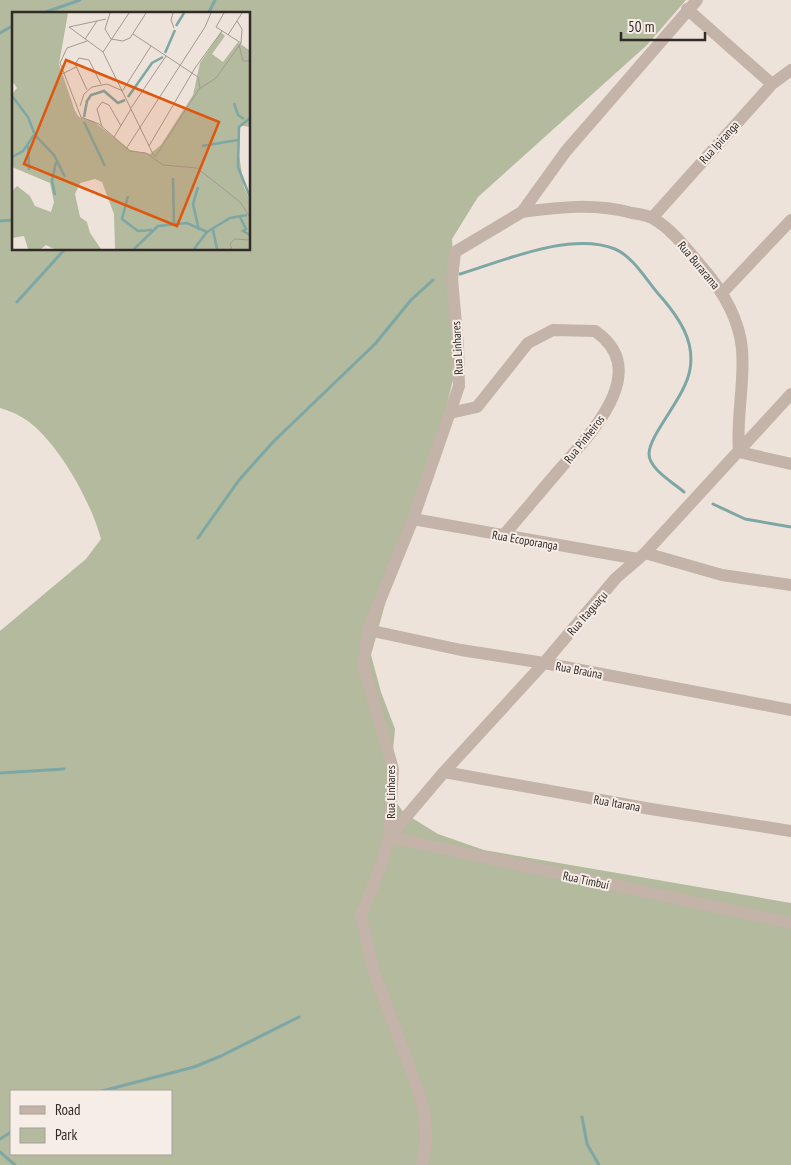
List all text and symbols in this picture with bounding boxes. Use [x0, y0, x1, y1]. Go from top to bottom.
scale bar [621, 10, 705, 42]
inset map [12, 12, 250, 250]
text: 50 m [628, 17, 654, 36]
street label: Rua Ipiranga [696, 117, 742, 166]
street label: Rua Burarama [675, 238, 723, 292]
street label: Rua Linhares [448, 321, 466, 375]
street label: Rua Pinheiros [561, 412, 607, 466]
street label: Rua Ecoporanga [491, 527, 559, 553]
street label: Rua Itaguaçu [564, 588, 610, 638]
street label: Rua Braúna [554, 658, 604, 682]
street label: Rua Linhares [383, 765, 398, 819]
street label: Rua Itarana [592, 792, 642, 815]
street label: Rua Timbuí [562, 868, 611, 892]
legend [10, 1090, 172, 1155]
text: Road [55, 1100, 81, 1119]
text: Park [55, 1125, 77, 1144]

